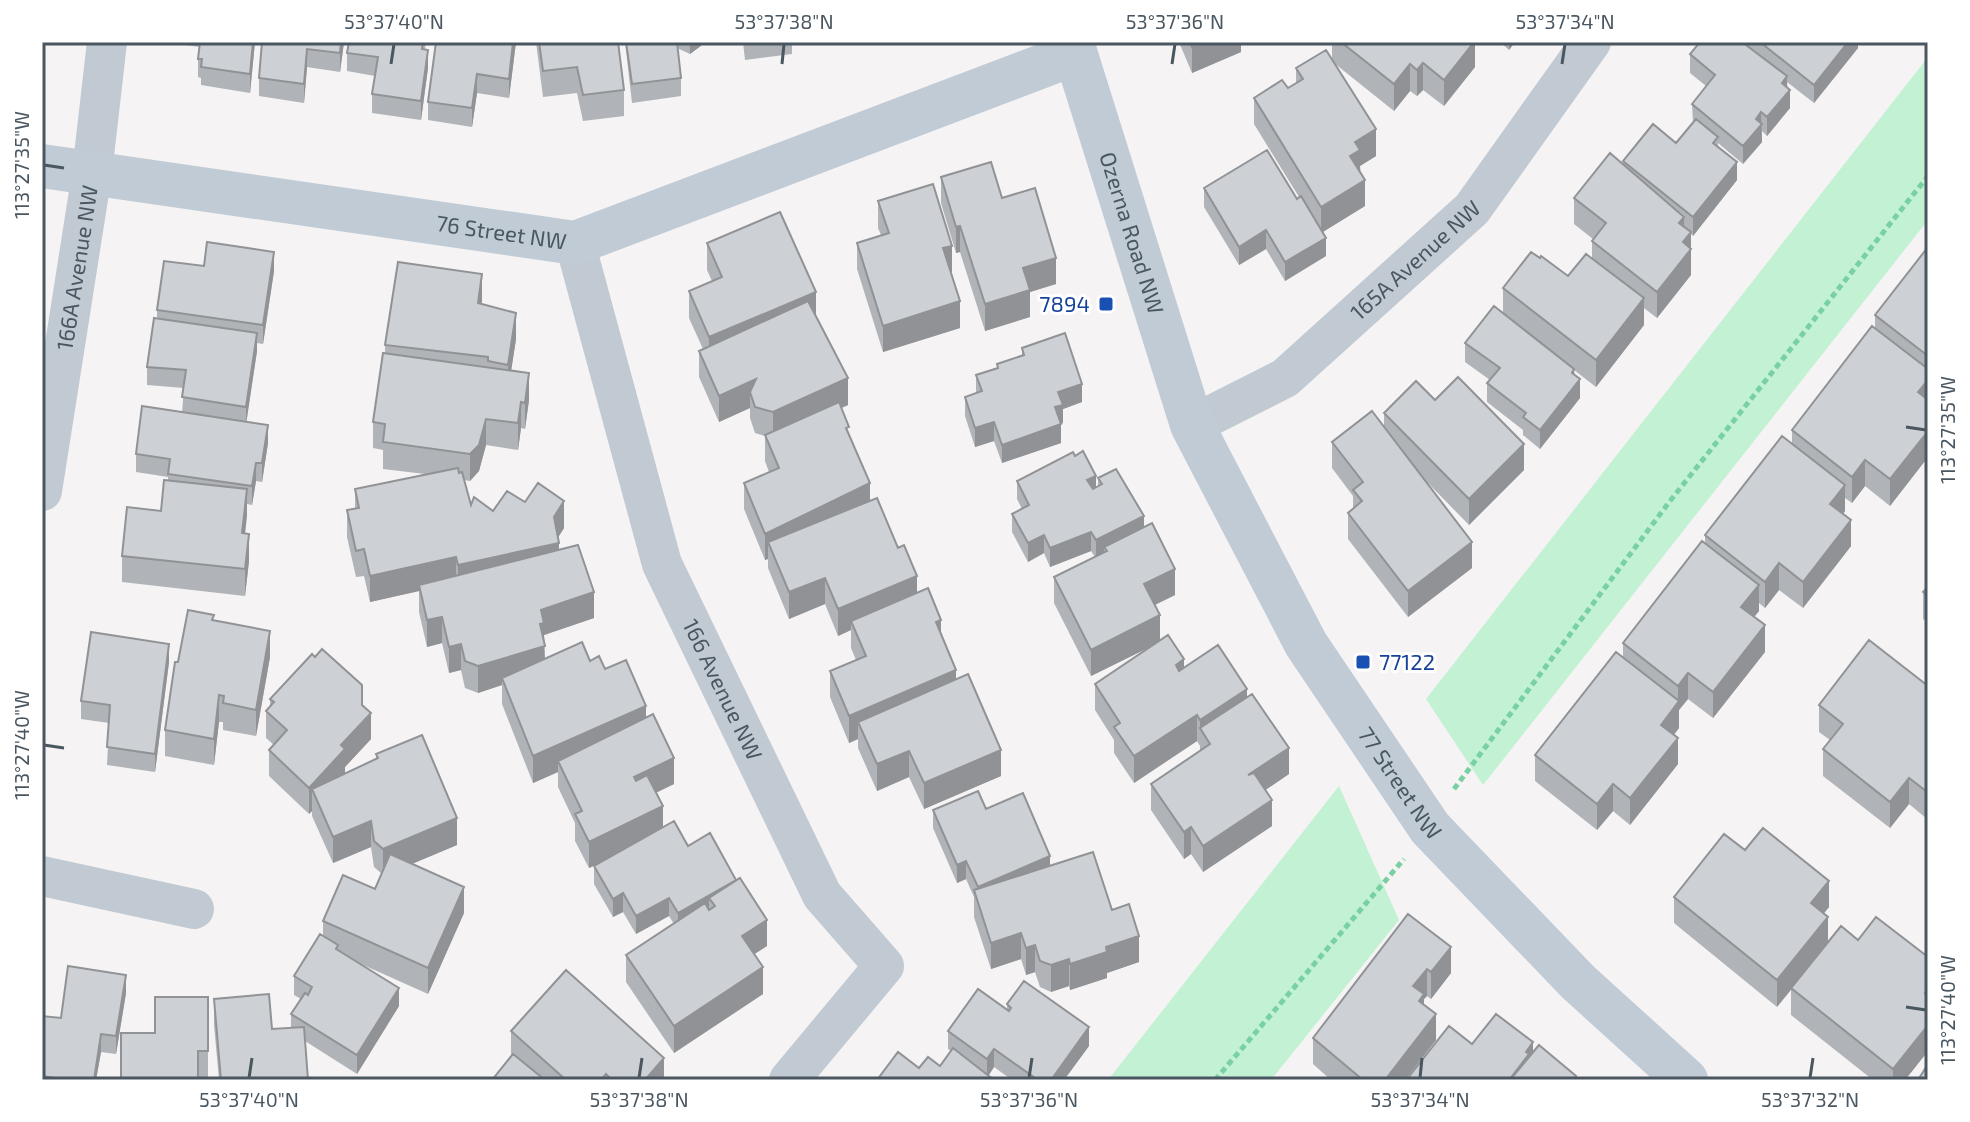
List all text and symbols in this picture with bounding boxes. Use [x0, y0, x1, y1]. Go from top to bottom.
text: 53°37'40"N [344, 9, 444, 33]
text: 53°37'38"N [734, 9, 834, 33]
text: 53°37'36"N [1126, 9, 1224, 33]
text: 53°37'34"N [1515, 9, 1615, 33]
text: 113°27'35"W [9, 111, 33, 219]
street label: Ozerna Road NW [1095, 148, 1170, 317]
street label: 166A Avenue NW [50, 183, 102, 352]
street label: 165A Avenue NW [1345, 194, 1485, 325]
street label: 76 Street NW [435, 209, 568, 254]
place label: 7894 [1039, 290, 1090, 316]
marker: 7894 [1097, 295, 1115, 313]
text: 113°27'35"W [1935, 376, 1959, 484]
street label: 166 Avenue NW [678, 614, 769, 764]
place label: 77122 [1379, 648, 1435, 674]
marker: 77122 [1354, 653, 1372, 671]
text: 113°27'40"W [9, 690, 33, 800]
street label: 77 Street NW [1353, 721, 1448, 844]
text: 113°27'40"W [1935, 955, 1959, 1065]
text: 53°37'40"N [199, 1087, 299, 1111]
text: 53°37'38"N [589, 1087, 689, 1111]
text: 53°37'36"N [980, 1087, 1078, 1111]
text: 53°37'34"N [1370, 1087, 1470, 1111]
text: 53°37'32"N [1761, 1087, 1859, 1111]

